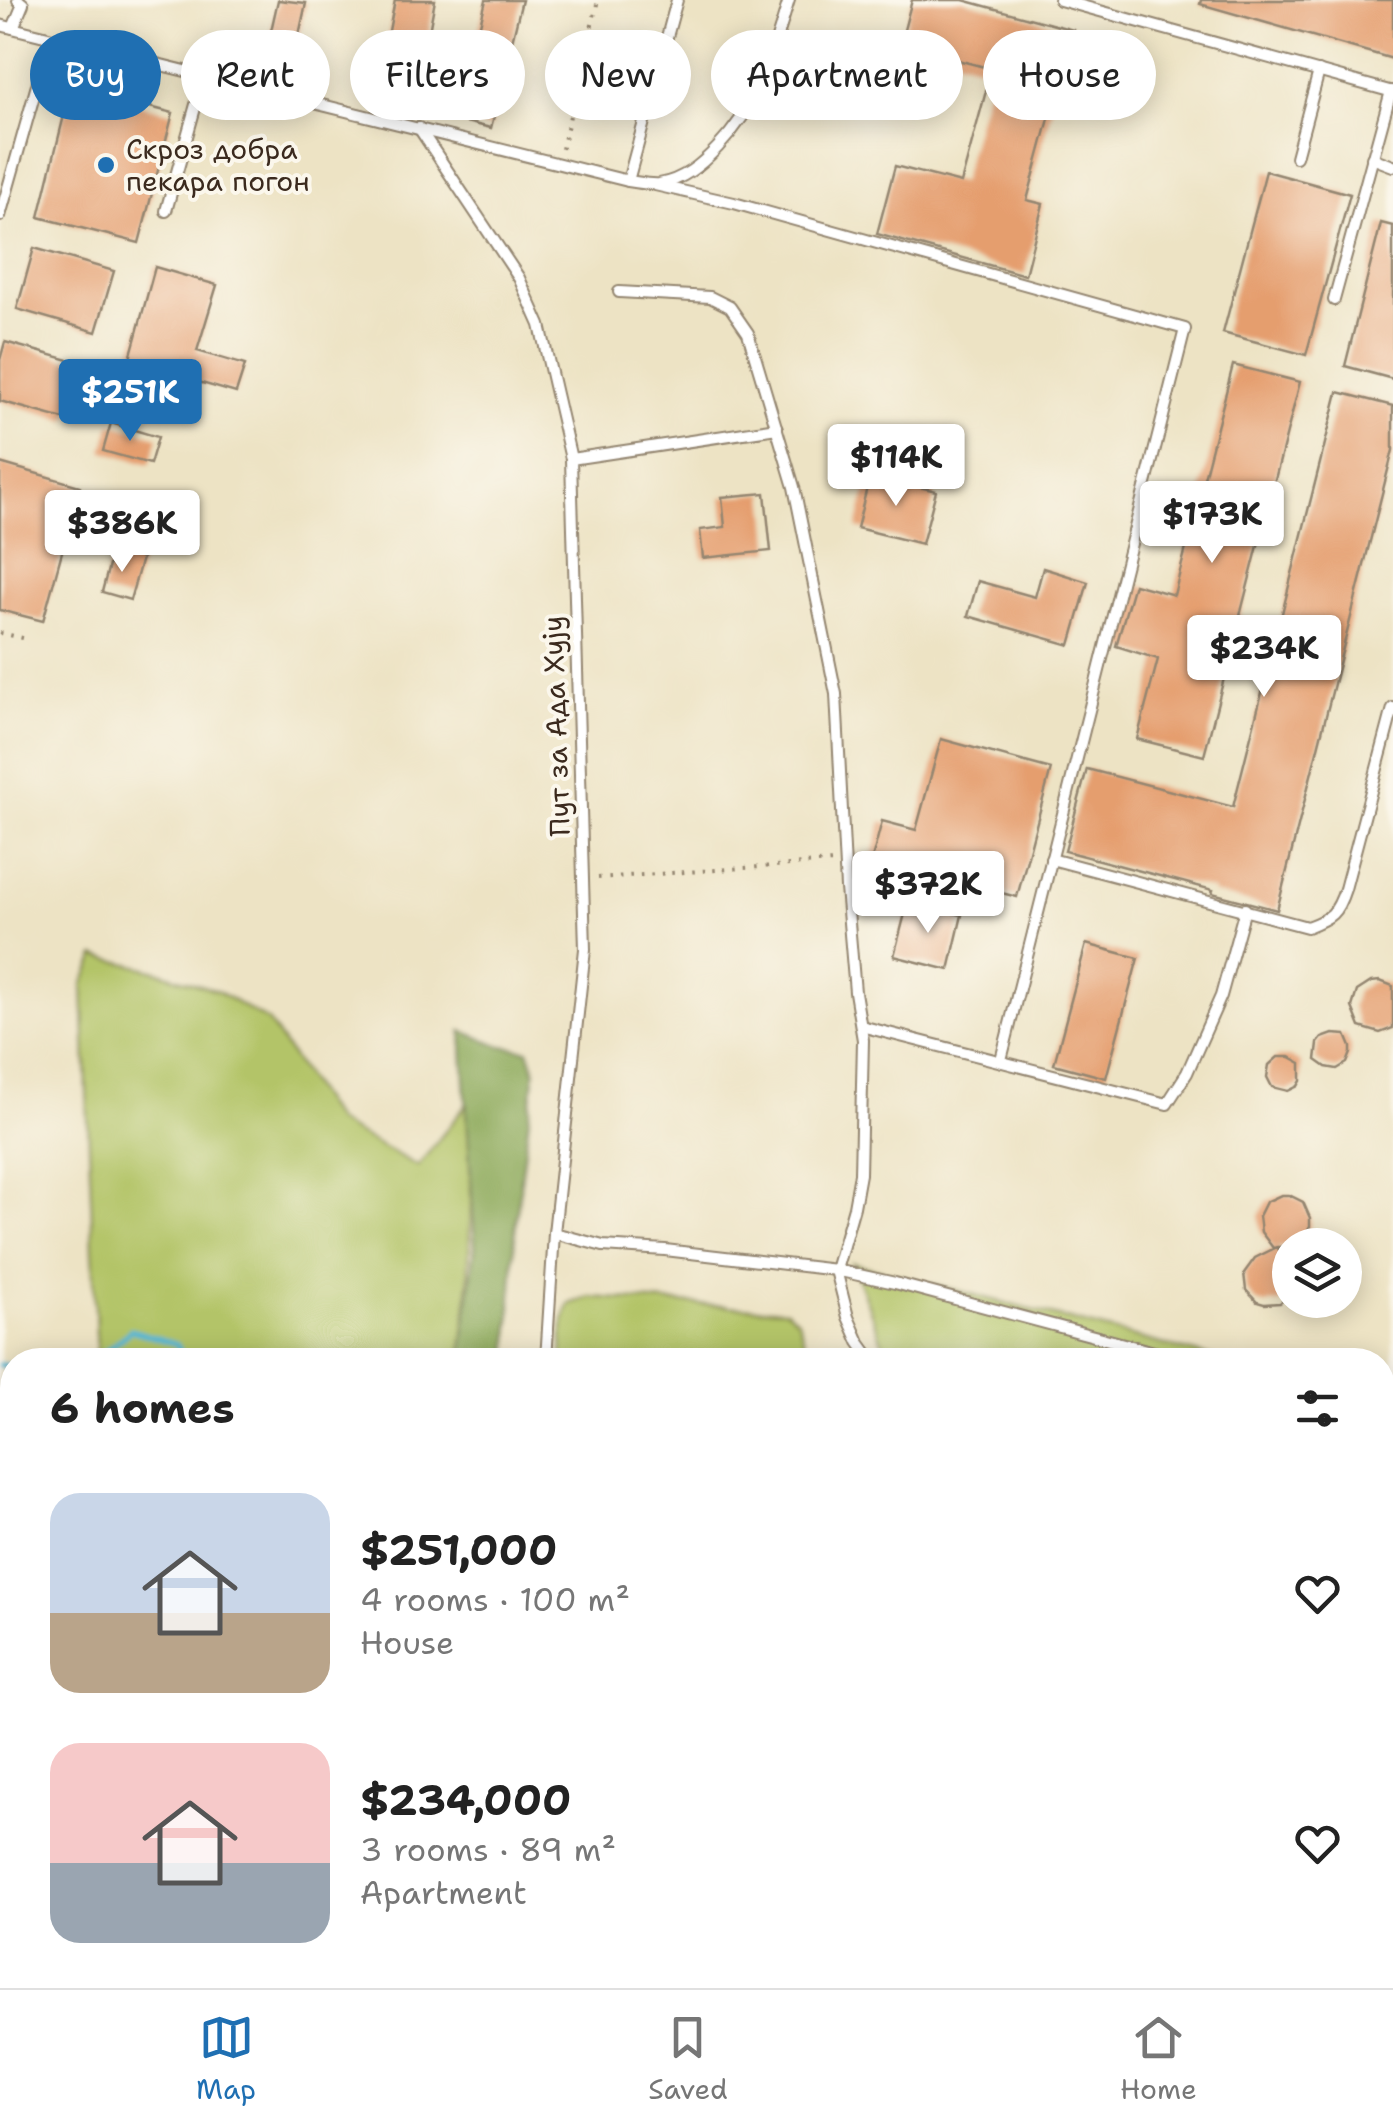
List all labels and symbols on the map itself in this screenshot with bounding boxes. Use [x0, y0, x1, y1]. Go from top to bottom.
place label: Скроз добра пекара погон [126, 130, 310, 200]
marker: Скроз добра пекара погон [95, 154, 117, 176]
pin: $251K [60, 359, 200, 444]
pin: $114K [826, 424, 966, 509]
pin: $173K [1142, 481, 1282, 566]
pin: $386K [52, 490, 192, 575]
street label: Пут за Ада Хују [533, 615, 579, 837]
pin: $234K [1194, 615, 1334, 700]
pin: $372K [858, 851, 998, 936]

